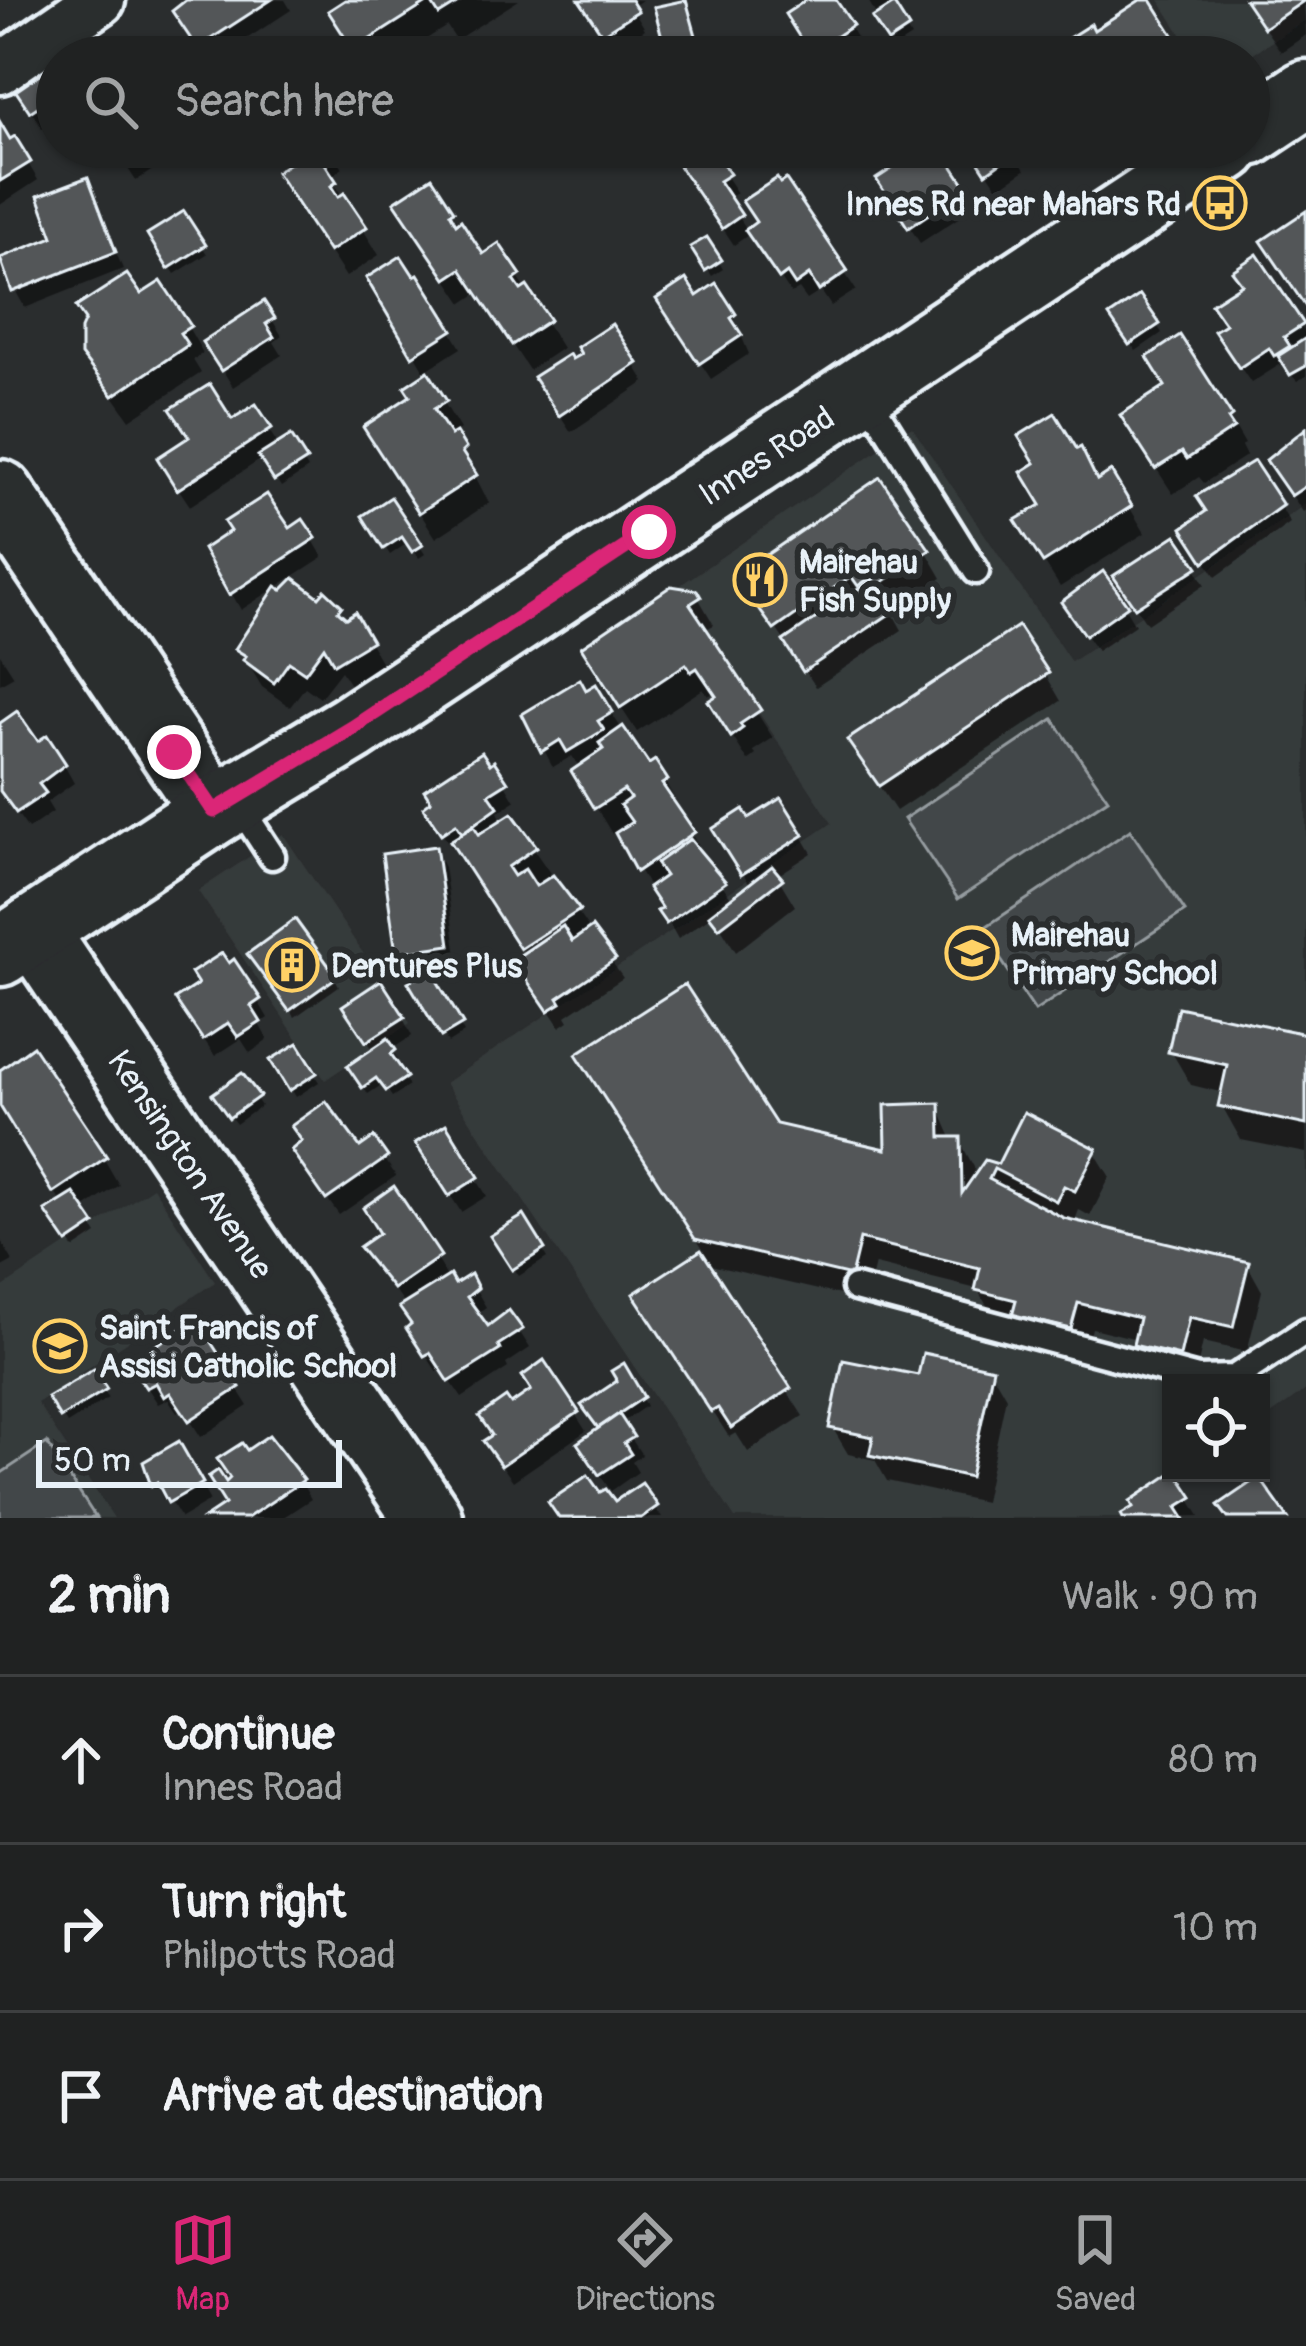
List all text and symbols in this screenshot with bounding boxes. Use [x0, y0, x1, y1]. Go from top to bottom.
search box [36, 36, 1270, 168]
icon: search [78, 69, 144, 135]
text: Search here [174, 74, 394, 130]
bus stop icon: Innes Rd near Mahars Rd [1192, 175, 1248, 231]
place label: Innes Rd near Mahars Rd [846, 184, 1181, 225]
street label: Innes Road [691, 397, 842, 515]
route start [622, 505, 676, 559]
place label: Mairehau Fish Supply [799, 542, 952, 621]
restaurant icon: Mairehau Fish Supply [732, 552, 788, 608]
route end [147, 725, 201, 779]
place label: Mairehau Primary School [1011, 915, 1218, 994]
school or university icon: Mairehau Primary School [944, 925, 1000, 981]
building icon: Dentures Plus [264, 937, 320, 993]
place label: Dentures Plus [331, 946, 523, 987]
street label: Kensington Avenue [98, 1043, 281, 1287]
place label: Saint Francis of Assisi Catholic School [99, 1308, 397, 1387]
school or university icon: Saint Francis of Assisi Catholic School [32, 1318, 88, 1374]
map controls [1162, 1374, 1270, 1482]
button: locate [1162, 1374, 1270, 1482]
scale bar [36, 1434, 342, 1487]
text: 50 m [54, 1440, 131, 1481]
text: 2 min [48, 1564, 170, 1628]
text: Walk · 90 m [1062, 1572, 1258, 1621]
text: Continue [162, 1707, 335, 1763]
icon: ahead [48, 1727, 114, 1793]
text: 80 m [1169, 1735, 1258, 1784]
text: Innes Road [162, 1763, 343, 1812]
text: Turn right [162, 1875, 346, 1931]
icon: right [48, 1895, 114, 1961]
text: 10 m [1173, 1903, 1258, 1952]
text: Philpotts Road [162, 1931, 396, 1980]
icon: arrive [48, 2063, 114, 2129]
text: Arrive at destination [162, 2068, 543, 2124]
tab: Map [170, 2207, 236, 2320]
tab: Directions [575, 2207, 715, 2320]
tab: Saved [1054, 2207, 1136, 2320]

